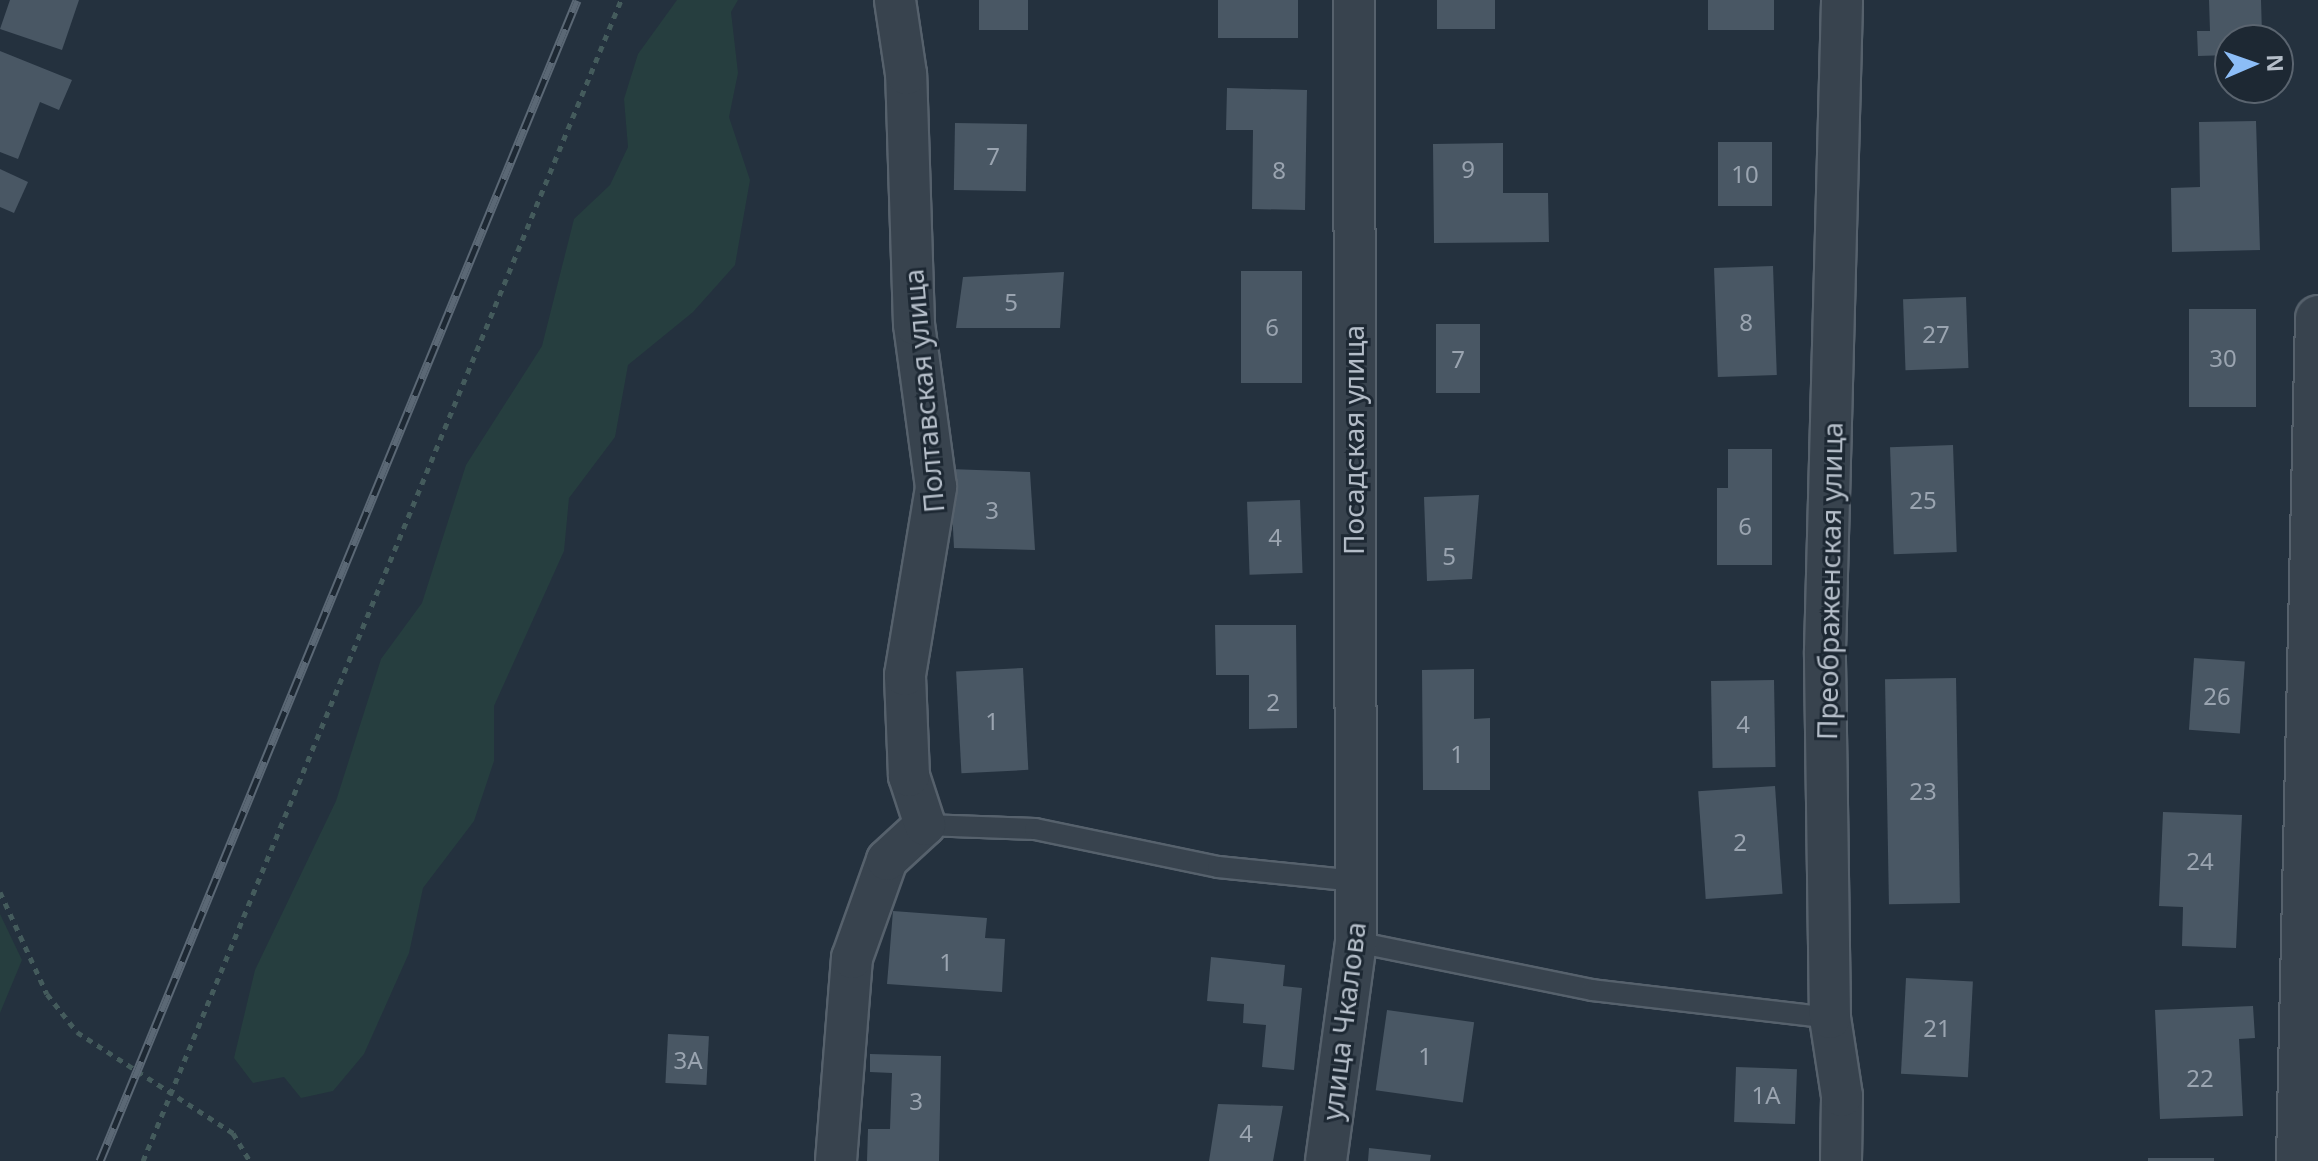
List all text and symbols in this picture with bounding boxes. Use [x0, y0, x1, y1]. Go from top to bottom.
north arrow [2214, 24, 2294, 104]
text: N [2261, 54, 2291, 73]
house number: 7 [986, 142, 1000, 170]
house number: 9 [1461, 155, 1475, 183]
house number: 8 [1272, 156, 1286, 184]
house number: 10 [1731, 160, 1759, 188]
street label: Полтавская улица [896, 268, 950, 514]
house number: 5 [1004, 288, 1018, 316]
house number: 8 [1739, 308, 1753, 336]
house number: 6 [1265, 313, 1279, 341]
house number: 27 [1922, 320, 1950, 348]
street label: Посадская улица [1336, 325, 1370, 555]
house number: 30 [2209, 344, 2237, 372]
house number: 7 [1451, 345, 1465, 373]
street label: Преображенская улица [1809, 422, 1849, 740]
house number: 25 [1909, 486, 1937, 514]
house number: 3 [985, 496, 999, 524]
house number: 6 [1738, 512, 1752, 540]
house number: 4 [1268, 523, 1282, 551]
house number: 5 [1442, 542, 1456, 570]
house number: 26 [2203, 682, 2231, 710]
house number: 2 [1266, 688, 1280, 716]
house number: 1 [985, 707, 999, 735]
house number: 4 [1736, 710, 1750, 738]
house number: 1 [1450, 740, 1464, 768]
house number: 23 [1909, 777, 1937, 805]
house number: 2 [1733, 828, 1747, 856]
house number: 24 [2186, 847, 2214, 875]
street label: улица Чкалова [1314, 920, 1372, 1122]
house number: 1 [939, 948, 953, 976]
house number: 21 [1923, 1014, 1951, 1042]
house number: 1 [1418, 1042, 1432, 1070]
house number: 3А [673, 1046, 703, 1074]
house number: 22 [2186, 1064, 2214, 1092]
house number: 1А [1751, 1081, 1781, 1109]
house number: 3 [909, 1087, 923, 1115]
house number: 4 [1239, 1119, 1253, 1147]

